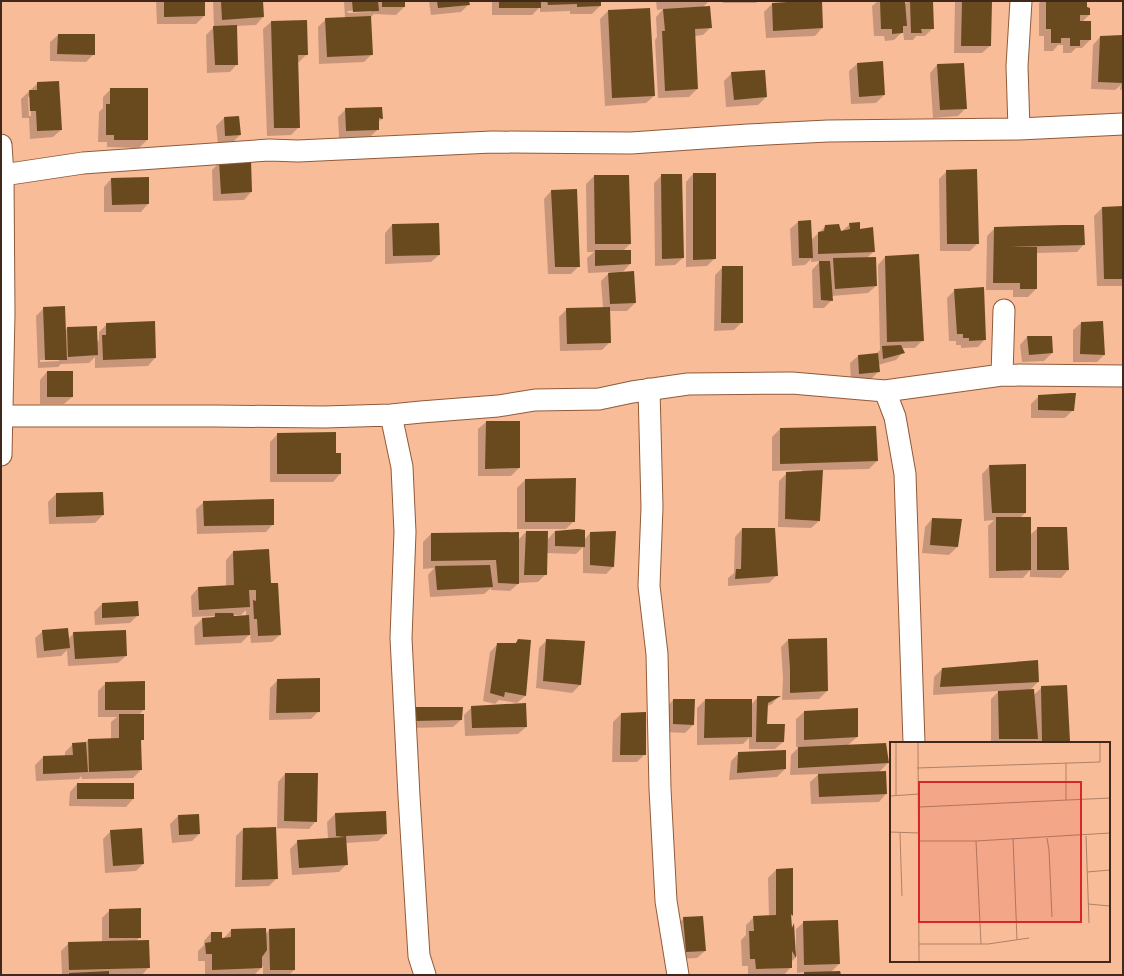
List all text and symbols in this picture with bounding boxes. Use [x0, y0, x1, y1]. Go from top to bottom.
inset map [890, 742, 1110, 962]

